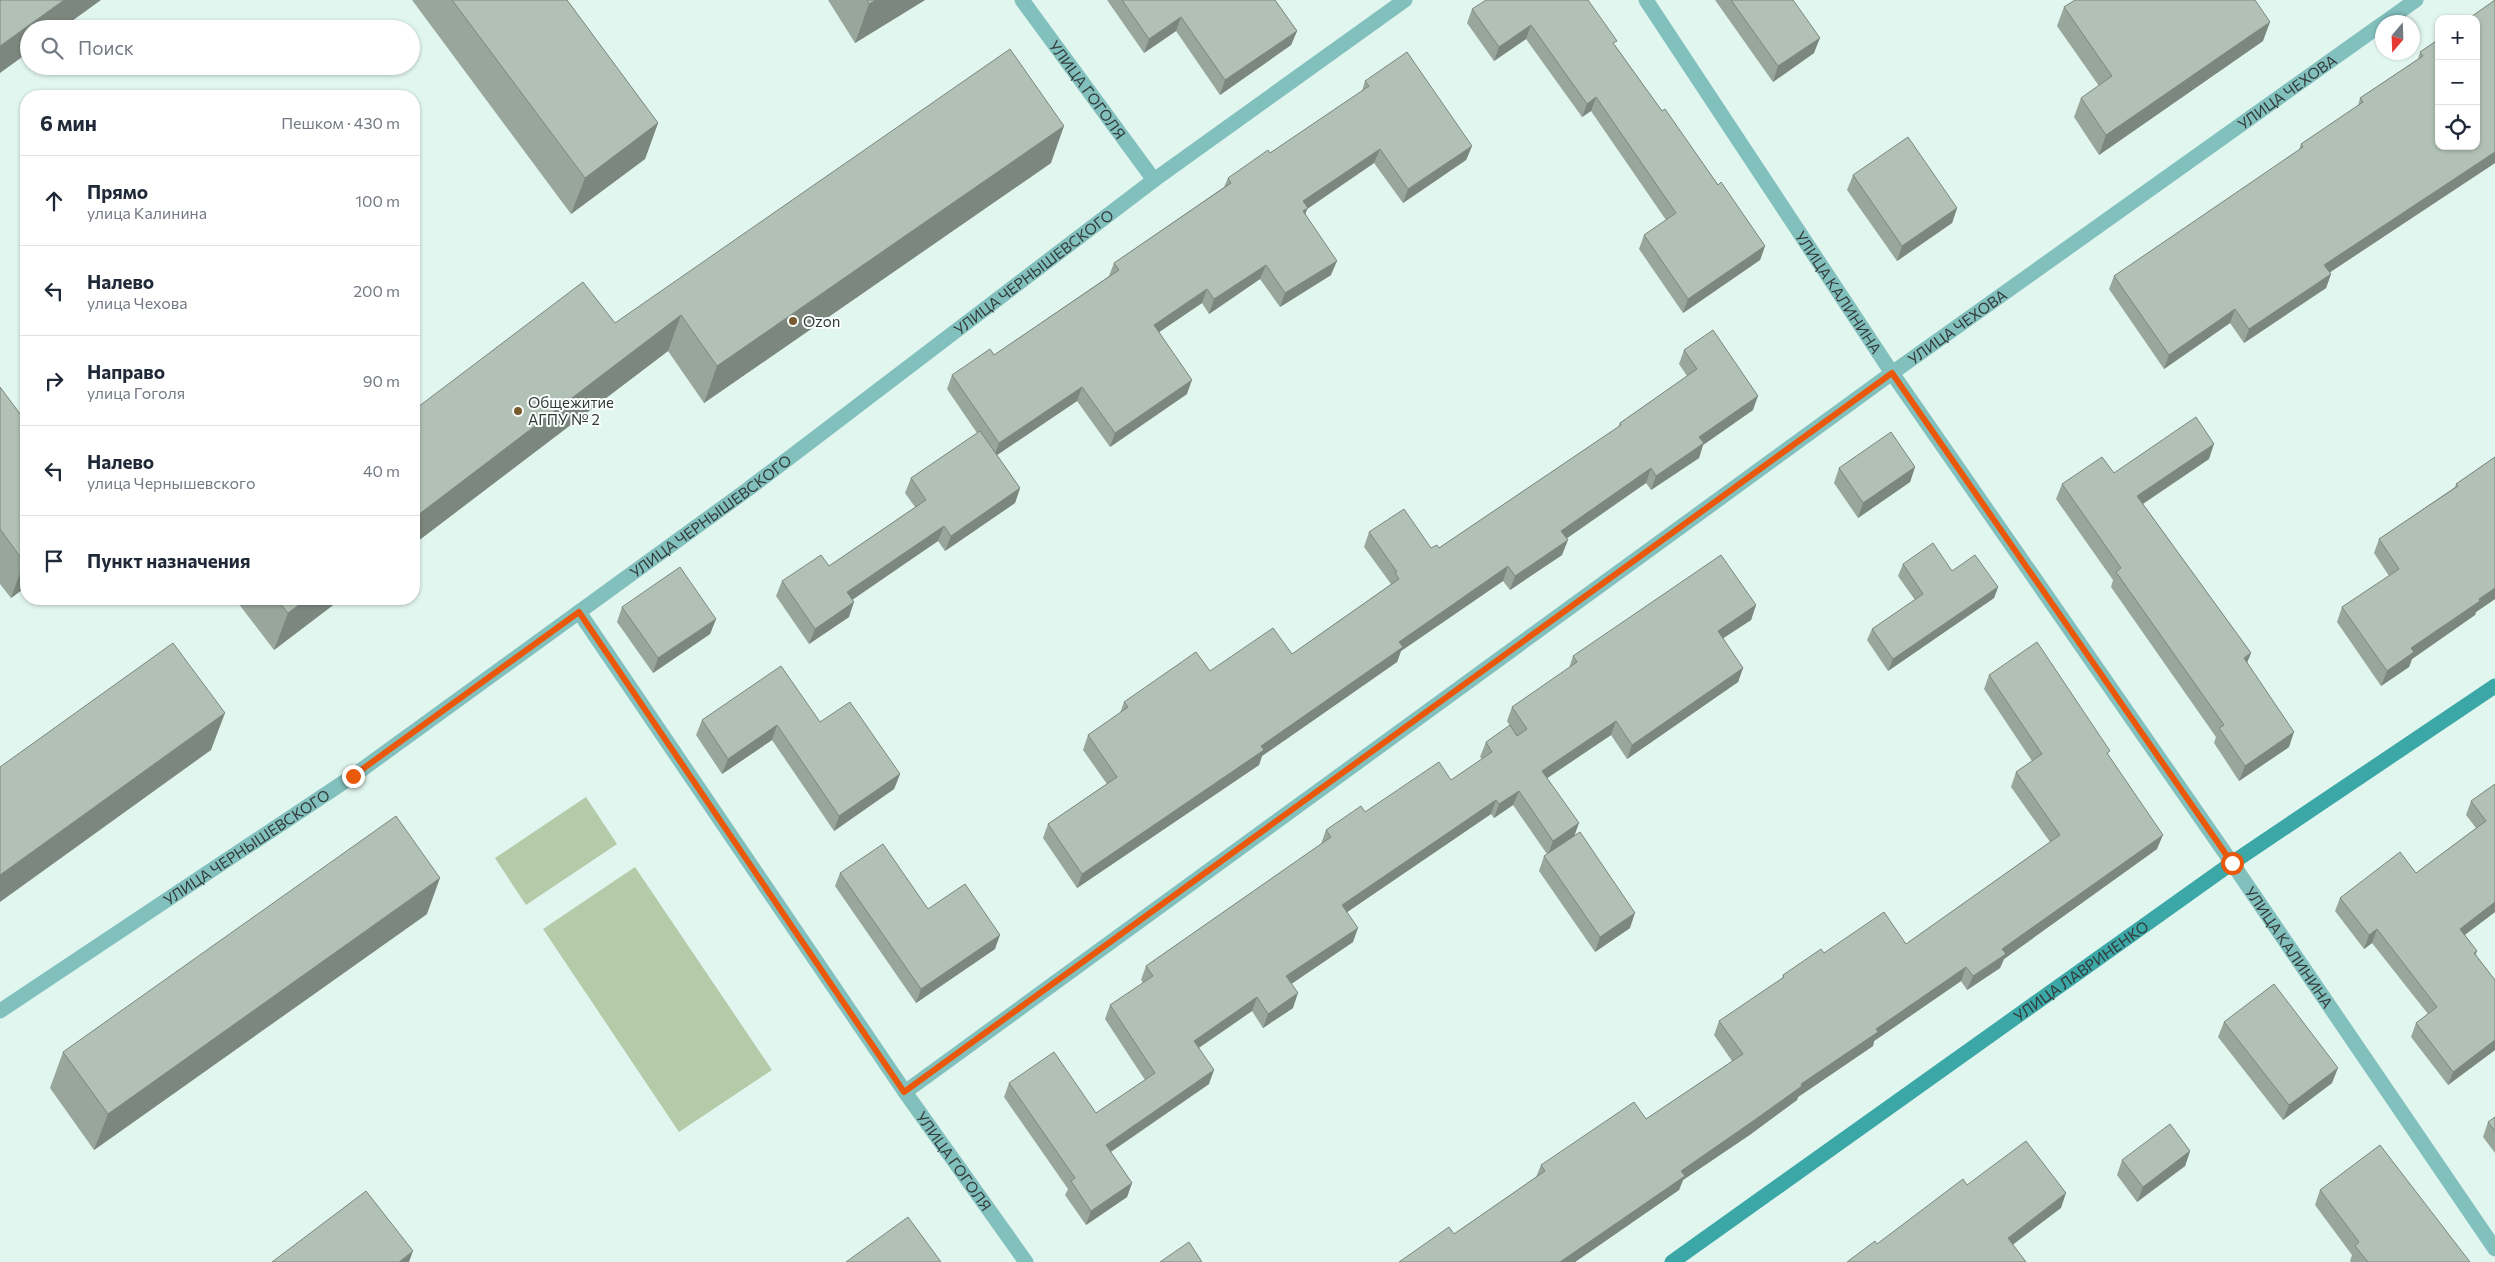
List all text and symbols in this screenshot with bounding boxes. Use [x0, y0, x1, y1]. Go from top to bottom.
north arrow [2375, 15, 2420, 60]
map controls [2435, 15, 2480, 150]
button: + [2435, 15, 2480, 60]
search box [20, 20, 420, 75]
icon: search [38, 34, 66, 62]
text: Поиск [78, 36, 134, 59]
street label: УЛИЦА ГОГОЛЯ [1046, 37, 1130, 142]
street label: УЛИЦА ЧЕХОВА [2234, 50, 2340, 133]
button: − [2435, 60, 2480, 105]
button: locate [2435, 105, 2480, 150]
text: 6 мин [40, 110, 97, 135]
text: Пешком · 430 m [281, 113, 400, 132]
text: Прямо [87, 180, 148, 203]
icon: ahead [40, 187, 68, 215]
text: 100 m [355, 191, 400, 210]
text: улица Калинина [87, 203, 207, 222]
street label: УЛИЦА ЧЕРНЫШЕВСКОГО [950, 205, 1117, 338]
street label: УЛИЦА КАЛИНИНА [1792, 227, 1886, 357]
text: Налево [87, 270, 154, 293]
icon: left [40, 277, 68, 305]
text: 200 m [353, 281, 400, 300]
street label: УЛИЦА ЧЕХОВА [1904, 285, 2010, 368]
text: улица Чехова [87, 293, 188, 312]
place label: Ozon [803, 312, 840, 330]
marker: Ozon [787, 315, 799, 327]
text: Направо [87, 360, 165, 383]
icon: right [40, 367, 68, 395]
text: 90 m [363, 371, 400, 390]
text: улица Гоголя [87, 383, 185, 402]
place label: Общежитие АГПУ № 2 [528, 393, 614, 428]
marker: Общежитие АГПУ № 2 [512, 405, 524, 417]
text: Налево [87, 450, 154, 473]
street label: УЛИЦА ЧЕРНЫШЕВСКОГО [626, 451, 795, 581]
icon: left [40, 457, 68, 485]
text: 40 m [363, 461, 400, 480]
text: улица Чернышевского [87, 473, 255, 492]
icon: arrive [40, 547, 68, 575]
text: Пункт назначения [87, 549, 250, 572]
route end [342, 765, 365, 788]
street label: УЛИЦА ЧЕРНЫШЕВСКОГО [160, 785, 333, 909]
route start [2221, 852, 2244, 875]
street label: УЛИЦА КАЛИНИНА [2242, 883, 2337, 1011]
street label: УЛИЦА ЛАВРИНЕНКО [2010, 917, 2152, 1025]
street label: УЛИЦА ГОГОЛЯ [913, 1108, 996, 1214]

